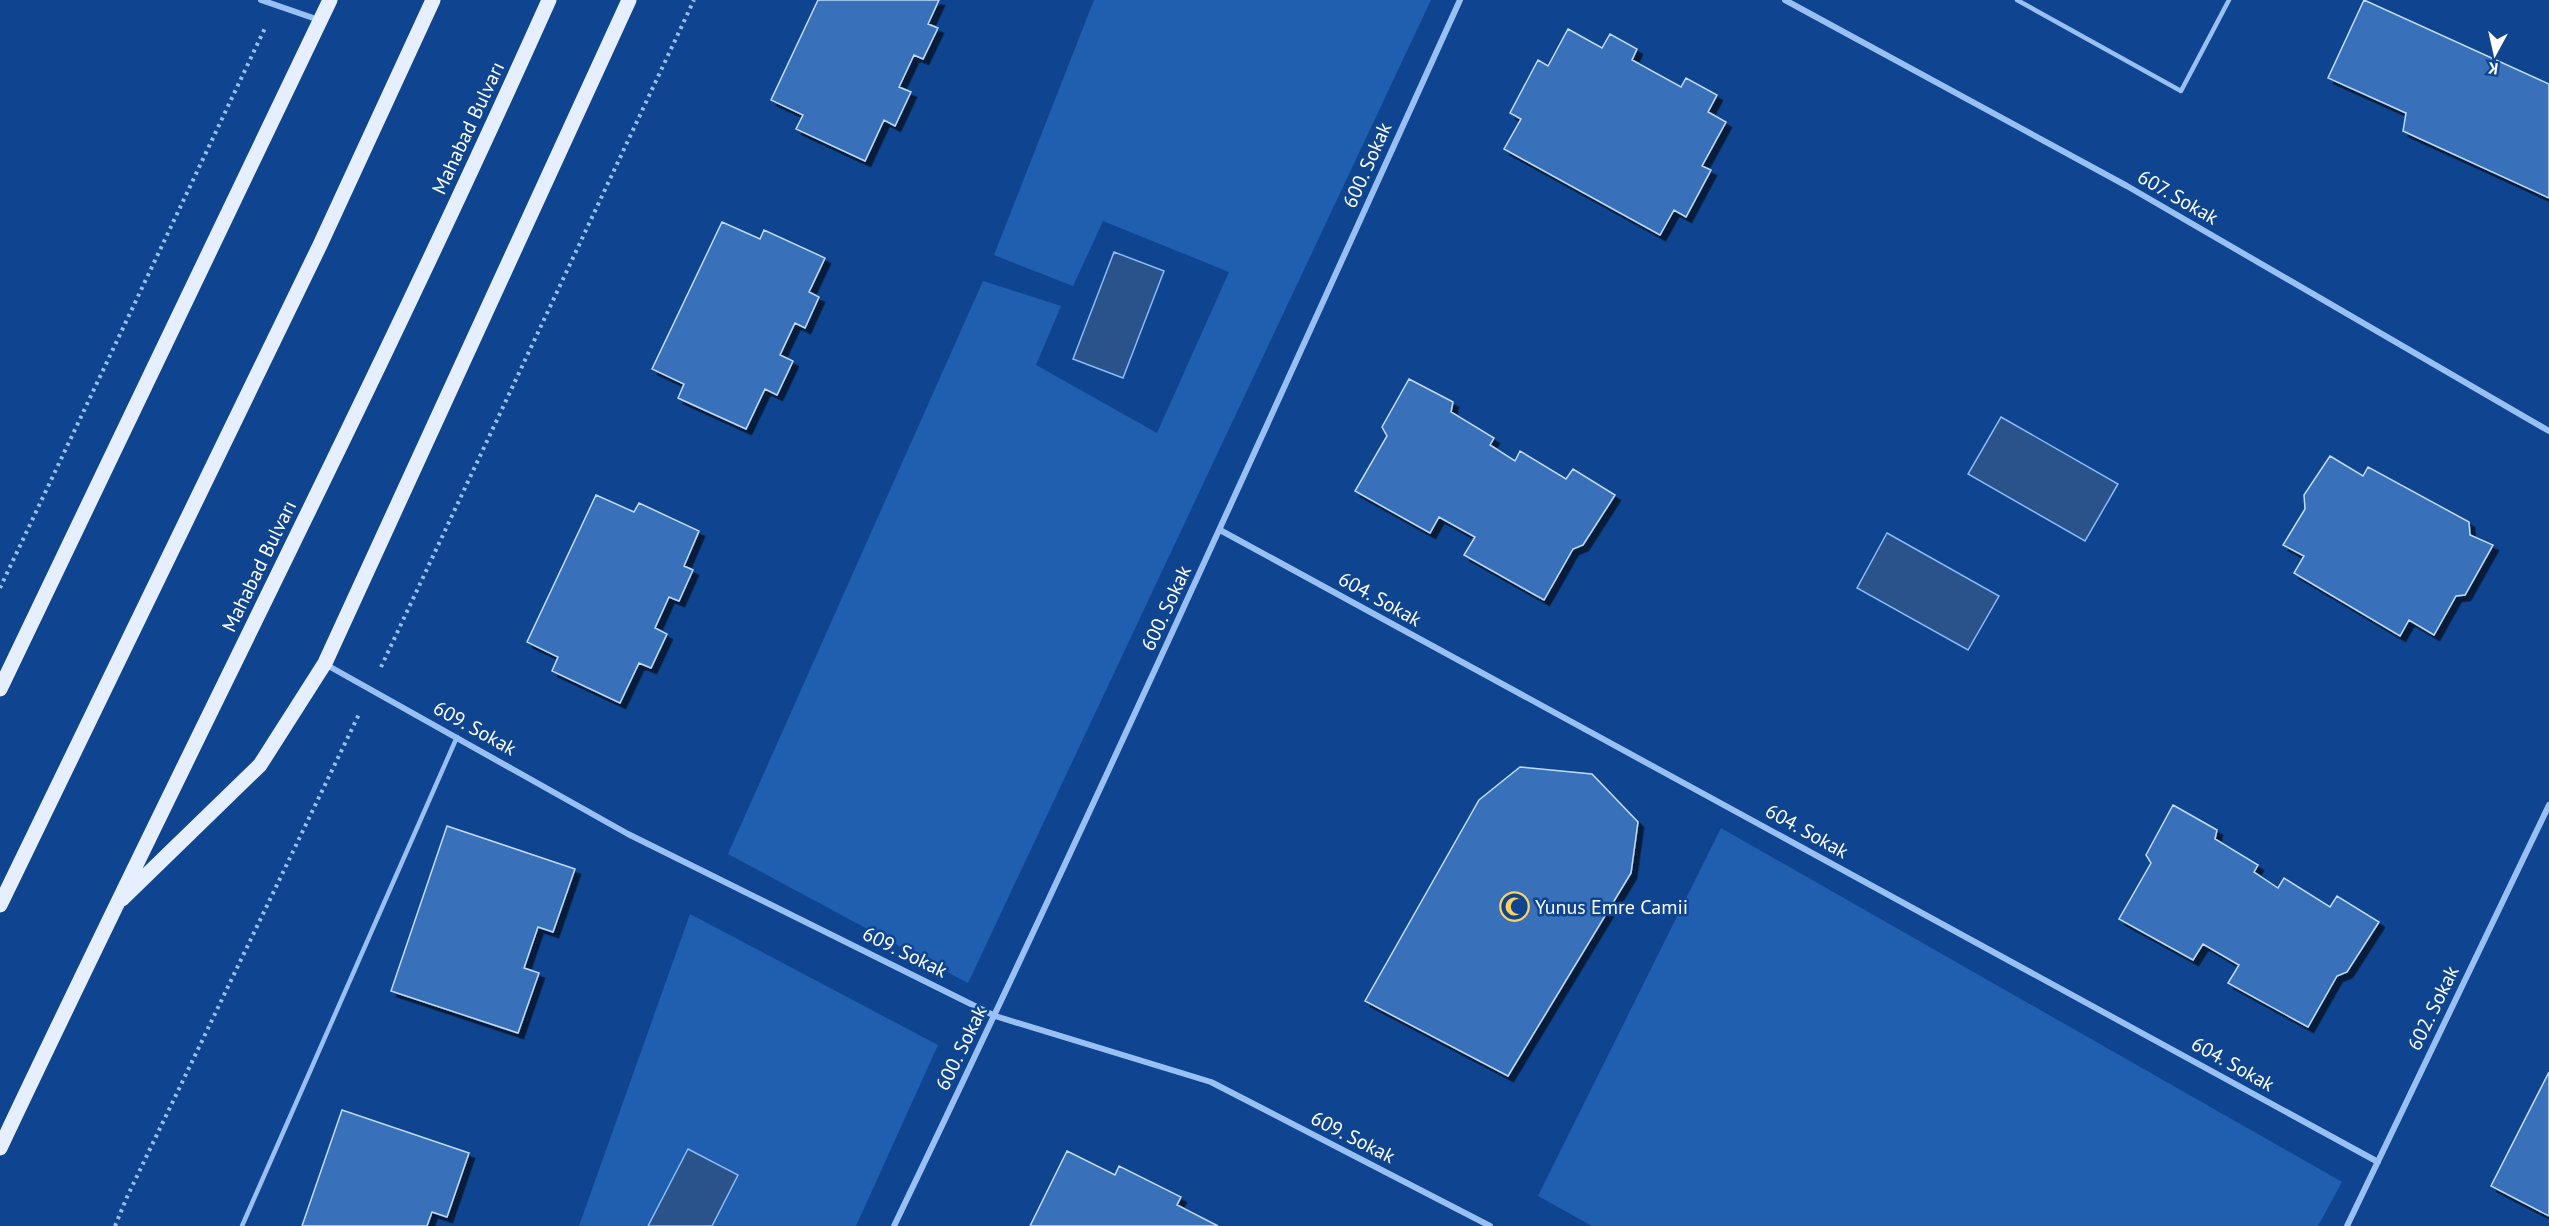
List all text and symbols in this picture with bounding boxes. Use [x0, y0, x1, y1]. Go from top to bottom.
north arrow [2465, 24, 2525, 84]
street label: Mahabad Bulvarı [426, 57, 510, 199]
text: K [2487, 58, 2499, 79]
street label: 600. Sokak [1337, 118, 1398, 212]
street label: 607. Sokak [2133, 163, 2223, 231]
street label: Mahabad Bulvarı [216, 496, 302, 636]
street label: 600. Sokak [1135, 561, 1197, 655]
street label: 604. Sokak [1334, 566, 1427, 633]
street label: 609. Sokak [429, 695, 522, 762]
street label: 604. Sokak [1761, 798, 1854, 865]
mosque icon: Yunus Emre Camii [1498, 891, 1530, 923]
place label: Yunus Emre Camii [1535, 894, 1688, 920]
street label: 609. Sokak [858, 920, 952, 984]
street label: 602. Sokak [2401, 961, 2465, 1055]
street label: 600. Sokak [929, 1001, 993, 1095]
street label: 604. Sokak [2187, 1031, 2280, 1098]
street label: 609. Sokak [1306, 1105, 1400, 1169]

